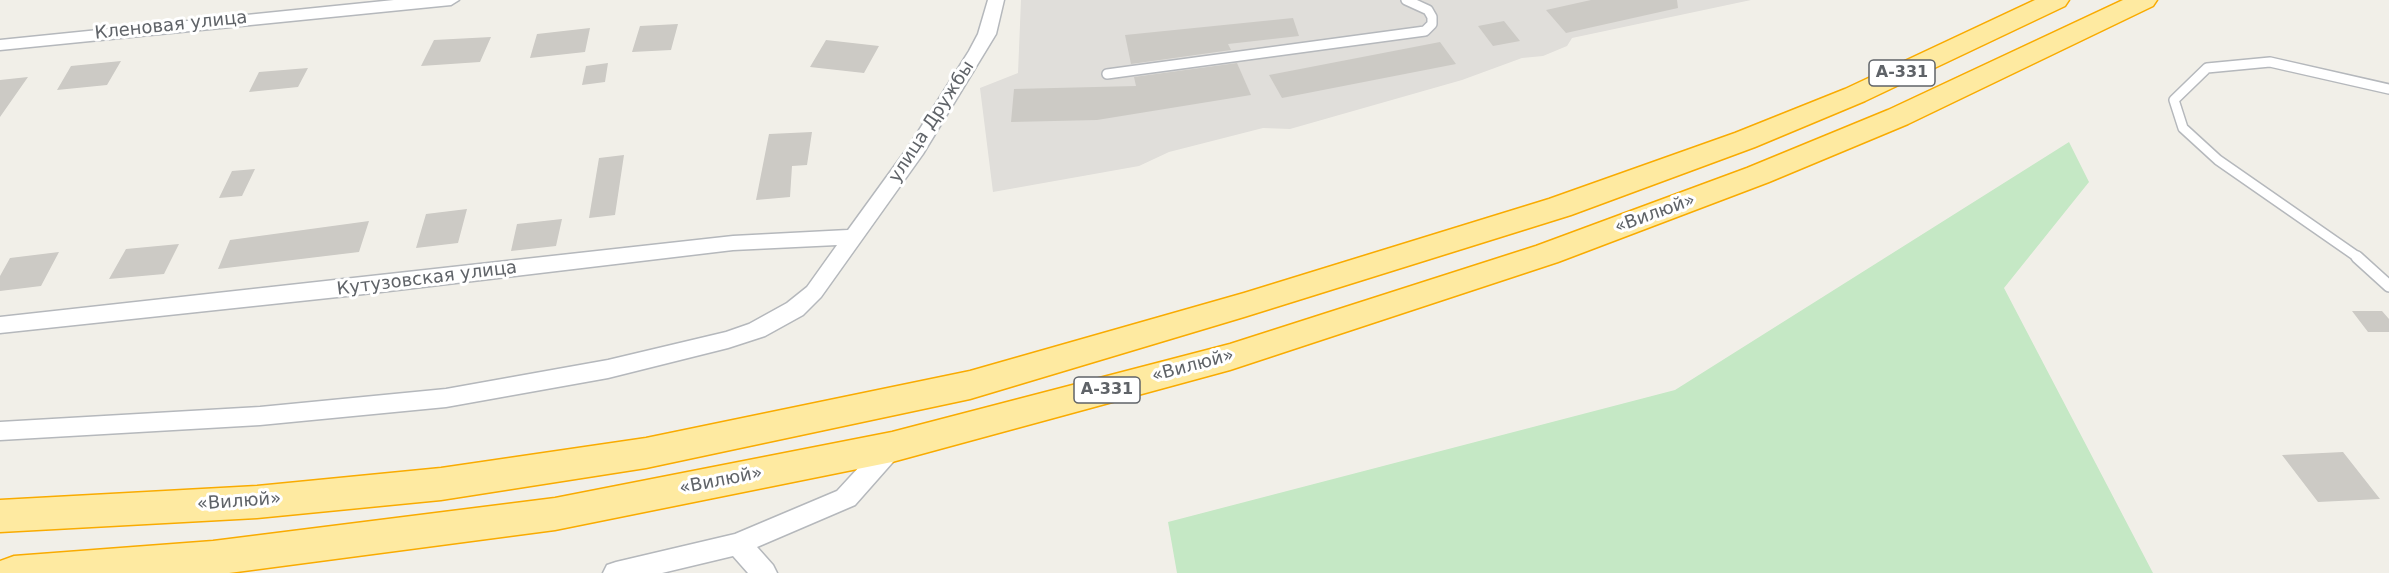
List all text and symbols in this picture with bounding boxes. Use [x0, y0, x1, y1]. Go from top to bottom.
street label: Кленовая улица [94, 7, 248, 45]
street label: улица Дружбы [885, 57, 979, 187]
road number: А-331 [1869, 60, 1935, 86]
street label: «Вилюй» [1612, 189, 1698, 239]
street label: Кутузовская улица [336, 257, 518, 301]
street label: «Вилюй» [1149, 345, 1237, 387]
road number: А-331 [1074, 377, 1140, 403]
street label: «Вилюй» [678, 462, 764, 500]
street label: «Вилюй» [196, 488, 282, 516]

